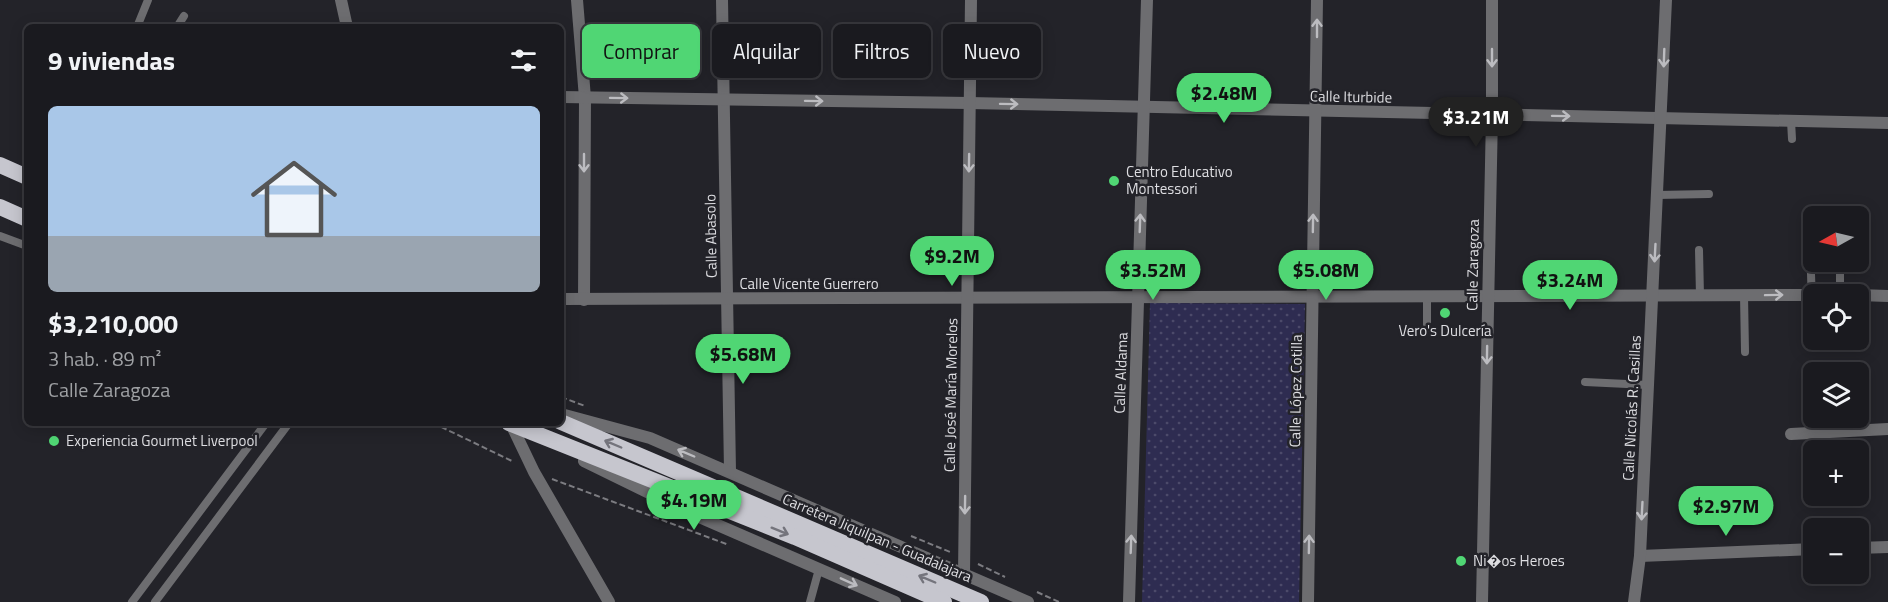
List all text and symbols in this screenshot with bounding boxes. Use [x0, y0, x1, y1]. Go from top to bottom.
one-way arrow [1311, 18, 1323, 38]
chip: Comprar [582, 24, 700, 78]
chip: Alquilar [712, 24, 821, 78]
chip: Filtros [833, 24, 931, 78]
chip: Nuevo [943, 24, 1041, 78]
text: 9 viviendas [48, 41, 175, 80]
icon: filters [507, 44, 540, 77]
one-way arrow [1486, 48, 1498, 68]
one-way arrow [1658, 48, 1669, 68]
pin: $2.48M [1175, 73, 1273, 124]
text: $2.48M [1190, 77, 1258, 108]
street label: Calle Iturbide [1310, 84, 1392, 109]
one-way arrow [609, 92, 629, 104]
one-way arrow [804, 95, 824, 107]
pin: $3.21M [1427, 97, 1525, 148]
one-way arrow [999, 98, 1019, 110]
text: $3.21M [1442, 101, 1510, 132]
one-way arrow [1551, 110, 1571, 122]
icon: home [240, 145, 348, 253]
one-way arrow [578, 153, 590, 173]
one-way arrow [963, 153, 975, 173]
place label: Centro Educativo Montessori [1126, 160, 1233, 200]
marker: Centro Educativo Montessori [1107, 174, 1121, 188]
street label: Calle Abasolo [698, 194, 723, 278]
north arrow [1803, 206, 1869, 272]
map controls [1803, 206, 1869, 584]
one-way arrow [1135, 213, 1146, 233]
one-way arrow [1308, 213, 1319, 233]
street label: Calle Zaragoza [1460, 218, 1485, 311]
pin: $9.2M [910, 236, 994, 287]
text: $9.2M [924, 240, 980, 271]
one-way arrow [1649, 243, 1660, 263]
pin: $3.52M [1104, 250, 1202, 301]
pin: $5.08M [1277, 250, 1375, 301]
text: $3.52M [1119, 254, 1187, 285]
text: $5.08M [1292, 254, 1360, 285]
pin: $3.24M [1521, 260, 1619, 311]
text: $3.24M [1536, 264, 1604, 295]
street label: Calle Vicente Guerrero [739, 272, 879, 295]
button: locate [1803, 284, 1869, 350]
one-way arrow [1764, 289, 1784, 301]
text: $3,210,000 [48, 304, 178, 343]
marker: Vero's Dulcería [1438, 306, 1452, 320]
street label: Calle José María Morelos [938, 318, 963, 472]
place label: Vero's Dulcería [1398, 319, 1492, 342]
street label: Calle Aldama [1108, 331, 1133, 414]
pin: $5.68M [694, 334, 792, 385]
street label: Calle López Cotilla [1283, 334, 1308, 448]
street label: Calle Nicolás R. Casillas [1616, 335, 1647, 481]
text: $5.68M [709, 338, 777, 369]
text: 3 hab. · 89 m² [48, 343, 161, 374]
one-way arrow [1481, 345, 1492, 365]
button: layers [1803, 362, 1869, 428]
text: Calle Zaragoza [48, 374, 170, 405]
place label: Experiencia Gourmet Liverpool [66, 429, 258, 452]
marker: Experiencia Gourmet Liverpool [47, 434, 61, 448]
one-way arrow [604, 438, 622, 450]
button: + [1803, 440, 1869, 506]
one-way arrow [677, 447, 695, 458]
pin: $4.19M [645, 480, 743, 531]
text: $4.19M [660, 484, 728, 515]
pin: $2.97M [1677, 486, 1775, 537]
street label: Carretera Jiquilpan - Guadalajara [779, 487, 976, 588]
text: $2.97M [1692, 490, 1760, 521]
one-way arrow [959, 495, 971, 515]
one-way arrow [1636, 500, 1647, 520]
button: − [1803, 518, 1869, 584]
one-way arrow [770, 526, 788, 537]
one-way arrow [1125, 534, 1136, 554]
one-way arrow [1303, 534, 1315, 554]
place label: Ni�os Heroes [1473, 549, 1565, 572]
marker: Ni�os Heroes [1454, 554, 1468, 568]
one-way arrow [918, 573, 937, 584]
one-way arrow [840, 577, 858, 588]

